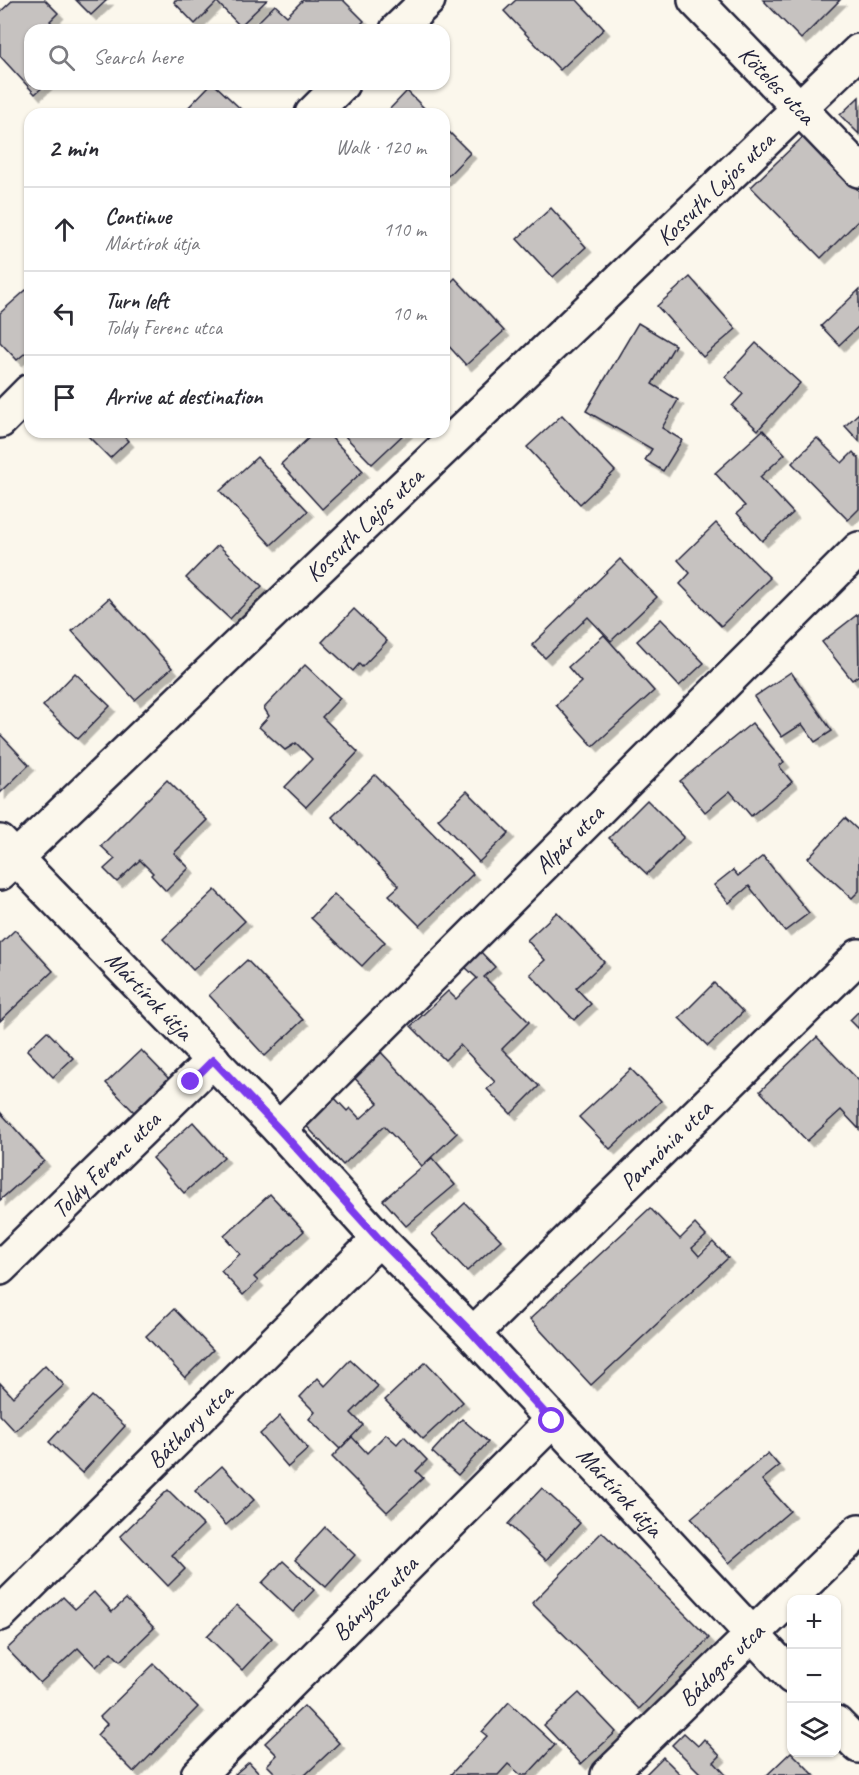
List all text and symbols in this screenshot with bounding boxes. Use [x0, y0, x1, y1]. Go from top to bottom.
search box [24, 24, 450, 90]
street label: Köteles utca [732, 39, 823, 132]
icon: search [45, 41, 78, 74]
text: Search here [93, 43, 183, 71]
street label: Kossuth Lajos utca [650, 124, 782, 252]
text: 2 min [48, 131, 98, 164]
text: Walk · 120 m [336, 135, 426, 160]
text: Continue [105, 203, 171, 231]
icon: ahead [48, 213, 81, 246]
text: 110 m [383, 217, 426, 242]
text: Mártírok útja [105, 231, 199, 256]
text: Turn left [105, 287, 169, 315]
icon: left [48, 297, 81, 330]
text: 10 m [392, 301, 426, 326]
text: Toldy Ferenc utca [105, 315, 222, 340]
icon: arrive [48, 381, 81, 414]
text: Arrive at destination [105, 383, 262, 411]
street label: Kossuth Lajos utca [299, 460, 431, 588]
street label: Alpár utca [528, 797, 611, 880]
street label: Mártírok útja [99, 945, 200, 1047]
route end [177, 1068, 203, 1094]
street label: Pannónia utca [613, 1092, 720, 1197]
street label: Toldy Ferenc utca [45, 1104, 168, 1224]
street label: Báthory utca [141, 1376, 240, 1475]
route start [538, 1407, 564, 1433]
street label: Mártírok útja [570, 1440, 670, 1544]
street label: Bányász utca [326, 1548, 425, 1647]
map controls [787, 1595, 841, 1757]
button: + [787, 1595, 841, 1649]
street label: Bádogos utca [672, 1616, 771, 1713]
button: − [787, 1649, 841, 1703]
button: layers [787, 1703, 841, 1757]

